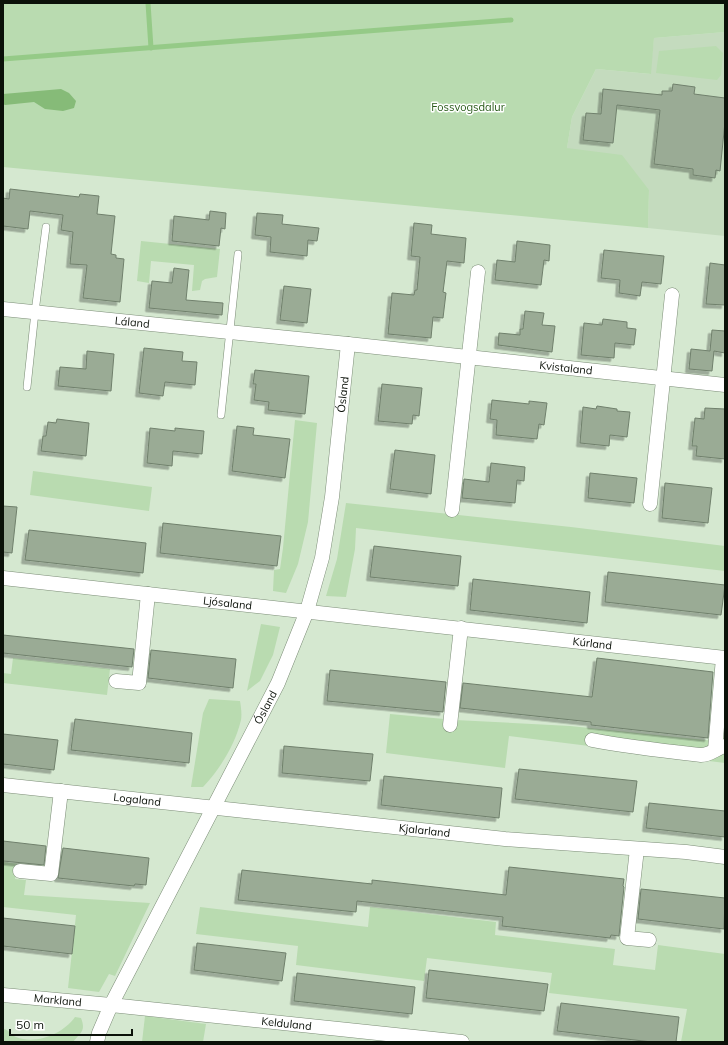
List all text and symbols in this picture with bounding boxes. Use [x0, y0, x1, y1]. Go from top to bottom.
park label: Fossvogsdalur [431, 100, 505, 114]
street label: Láland [114, 313, 150, 331]
street label: Kvistaland [539, 358, 593, 378]
street label: Ósland [334, 376, 352, 413]
street label: Ljósaland [202, 593, 253, 613]
street label: Kúrland [572, 634, 613, 652]
street label: Ósland [251, 688, 280, 727]
street label: Logaland [113, 790, 162, 809]
street label: Kjalarland [398, 821, 451, 840]
street label: Markland [33, 991, 82, 1009]
scale bar [10, 1011, 132, 1037]
street label: Kelduland [261, 1014, 313, 1033]
text: 50 m [16, 1017, 44, 1032]

